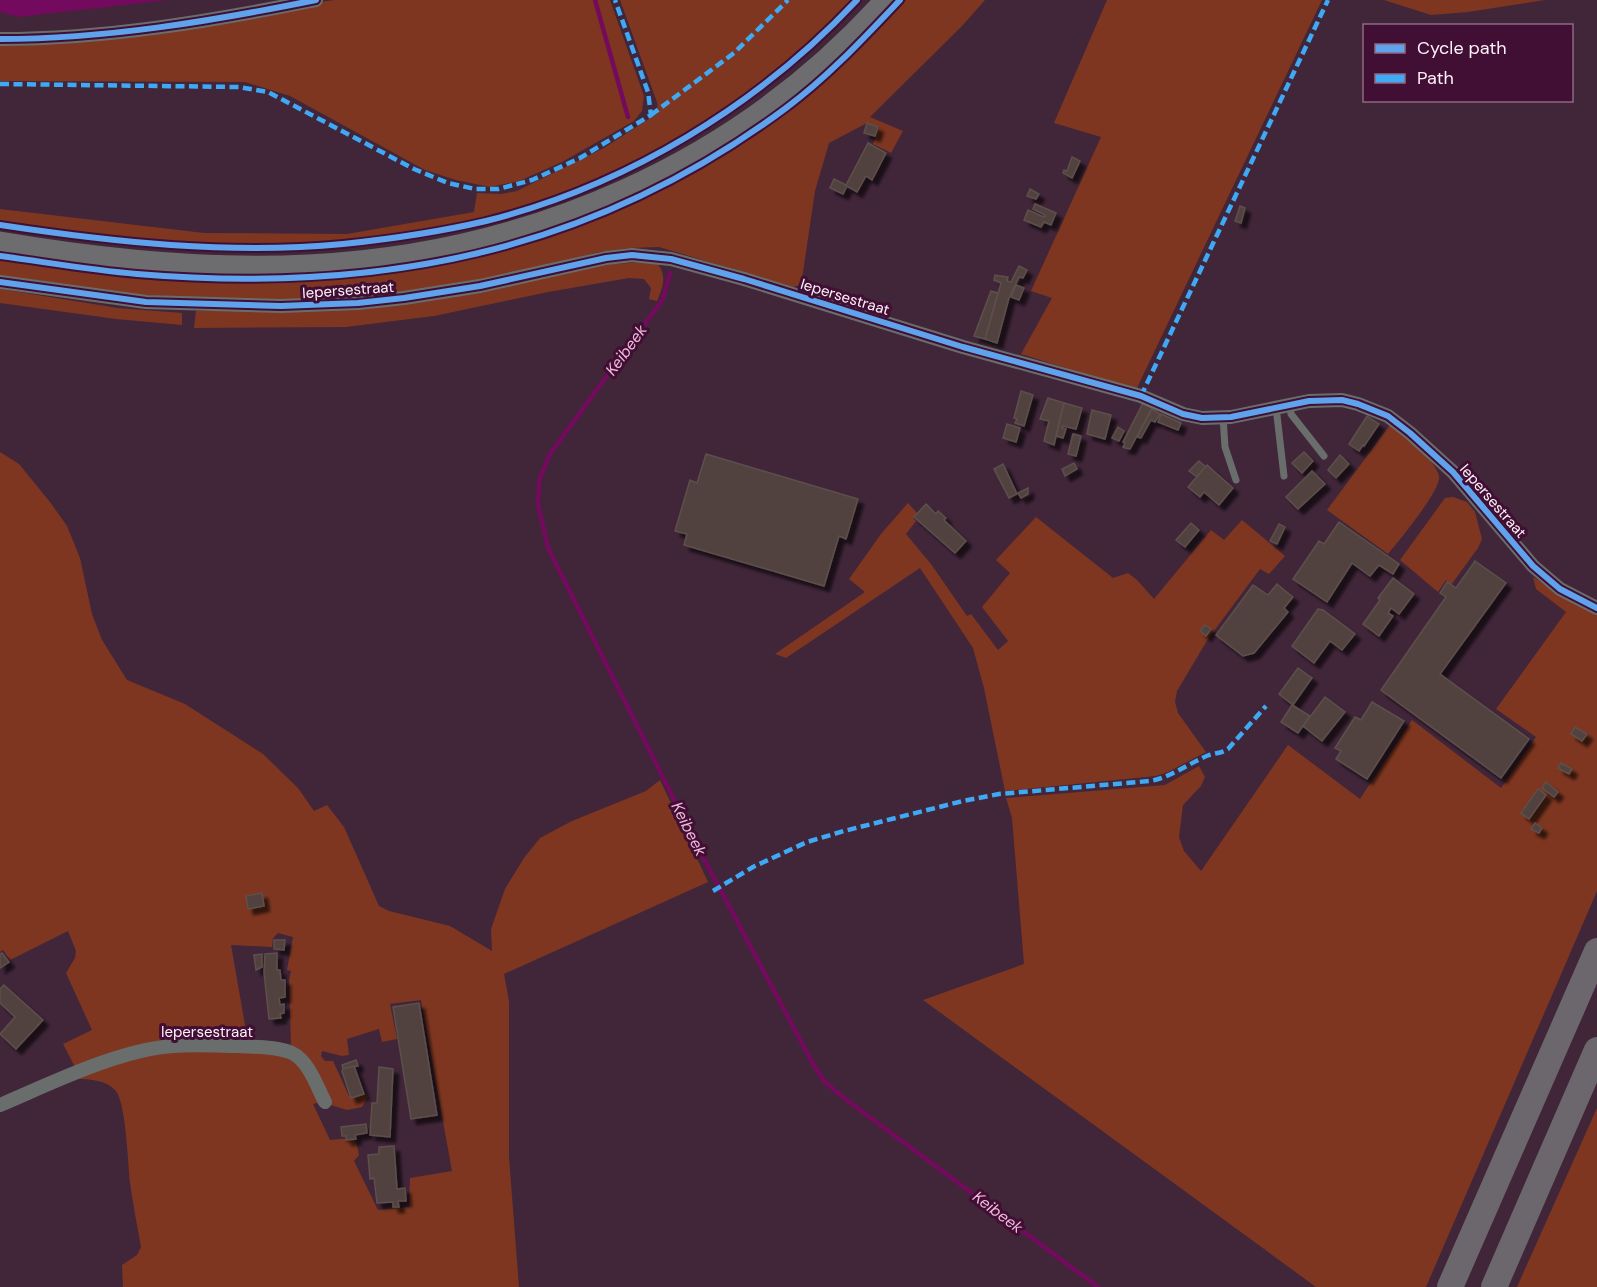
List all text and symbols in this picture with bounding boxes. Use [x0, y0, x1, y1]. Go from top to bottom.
legend [1363, 24, 1573, 102]
text: Cycle path [1417, 36, 1507, 60]
text: Path [1417, 66, 1454, 90]
street label: Iepersestraat [798, 274, 892, 320]
street label: Iepersestraat [301, 277, 395, 303]
water label: Keibeek [600, 320, 652, 380]
street label: Iepersestraat [1455, 460, 1531, 542]
water label: Keibeek [666, 798, 712, 860]
street label: Iepersestraat [161, 1022, 253, 1042]
water label: Keibeek [968, 1186, 1028, 1238]

